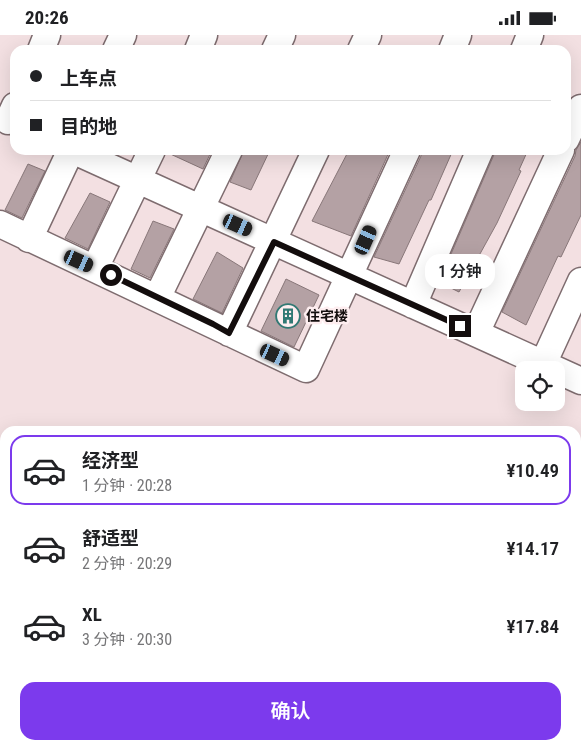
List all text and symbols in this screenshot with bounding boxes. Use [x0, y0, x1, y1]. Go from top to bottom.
text: 20:26 [25, 6, 69, 29]
text: 上车点 [60, 67, 117, 90]
text: 目的地 [60, 115, 117, 138]
car [221, 212, 254, 238]
car [353, 223, 378, 257]
car [62, 248, 95, 274]
callout: 1 分钟 [425, 253, 495, 289]
text: 1 分钟 [438, 262, 482, 281]
route start [100, 264, 122, 286]
building icon: 住宅楼 [275, 303, 301, 329]
place label: 住宅楼 [306, 308, 348, 324]
route end [449, 315, 471, 337]
car [258, 342, 291, 368]
map controls [515, 361, 565, 411]
button: locate [515, 361, 565, 411]
icon: car [22, 448, 67, 493]
text: 经济型 [82, 449, 139, 472]
text: ¥10.49 [506, 459, 559, 482]
text: 1 分钟 · 20:28 [82, 476, 172, 495]
icon: car [22, 526, 67, 571]
text: 舒适型 [82, 527, 139, 550]
text: ¥14.17 [506, 537, 559, 560]
text: 2 分钟 · 20:29 [82, 554, 172, 573]
text: XL [82, 603, 102, 626]
icon: car [22, 604, 67, 649]
text: ¥17.84 [506, 615, 559, 638]
text: 3 分钟 · 20:30 [82, 630, 172, 649]
button: 确认 [20, 682, 561, 740]

